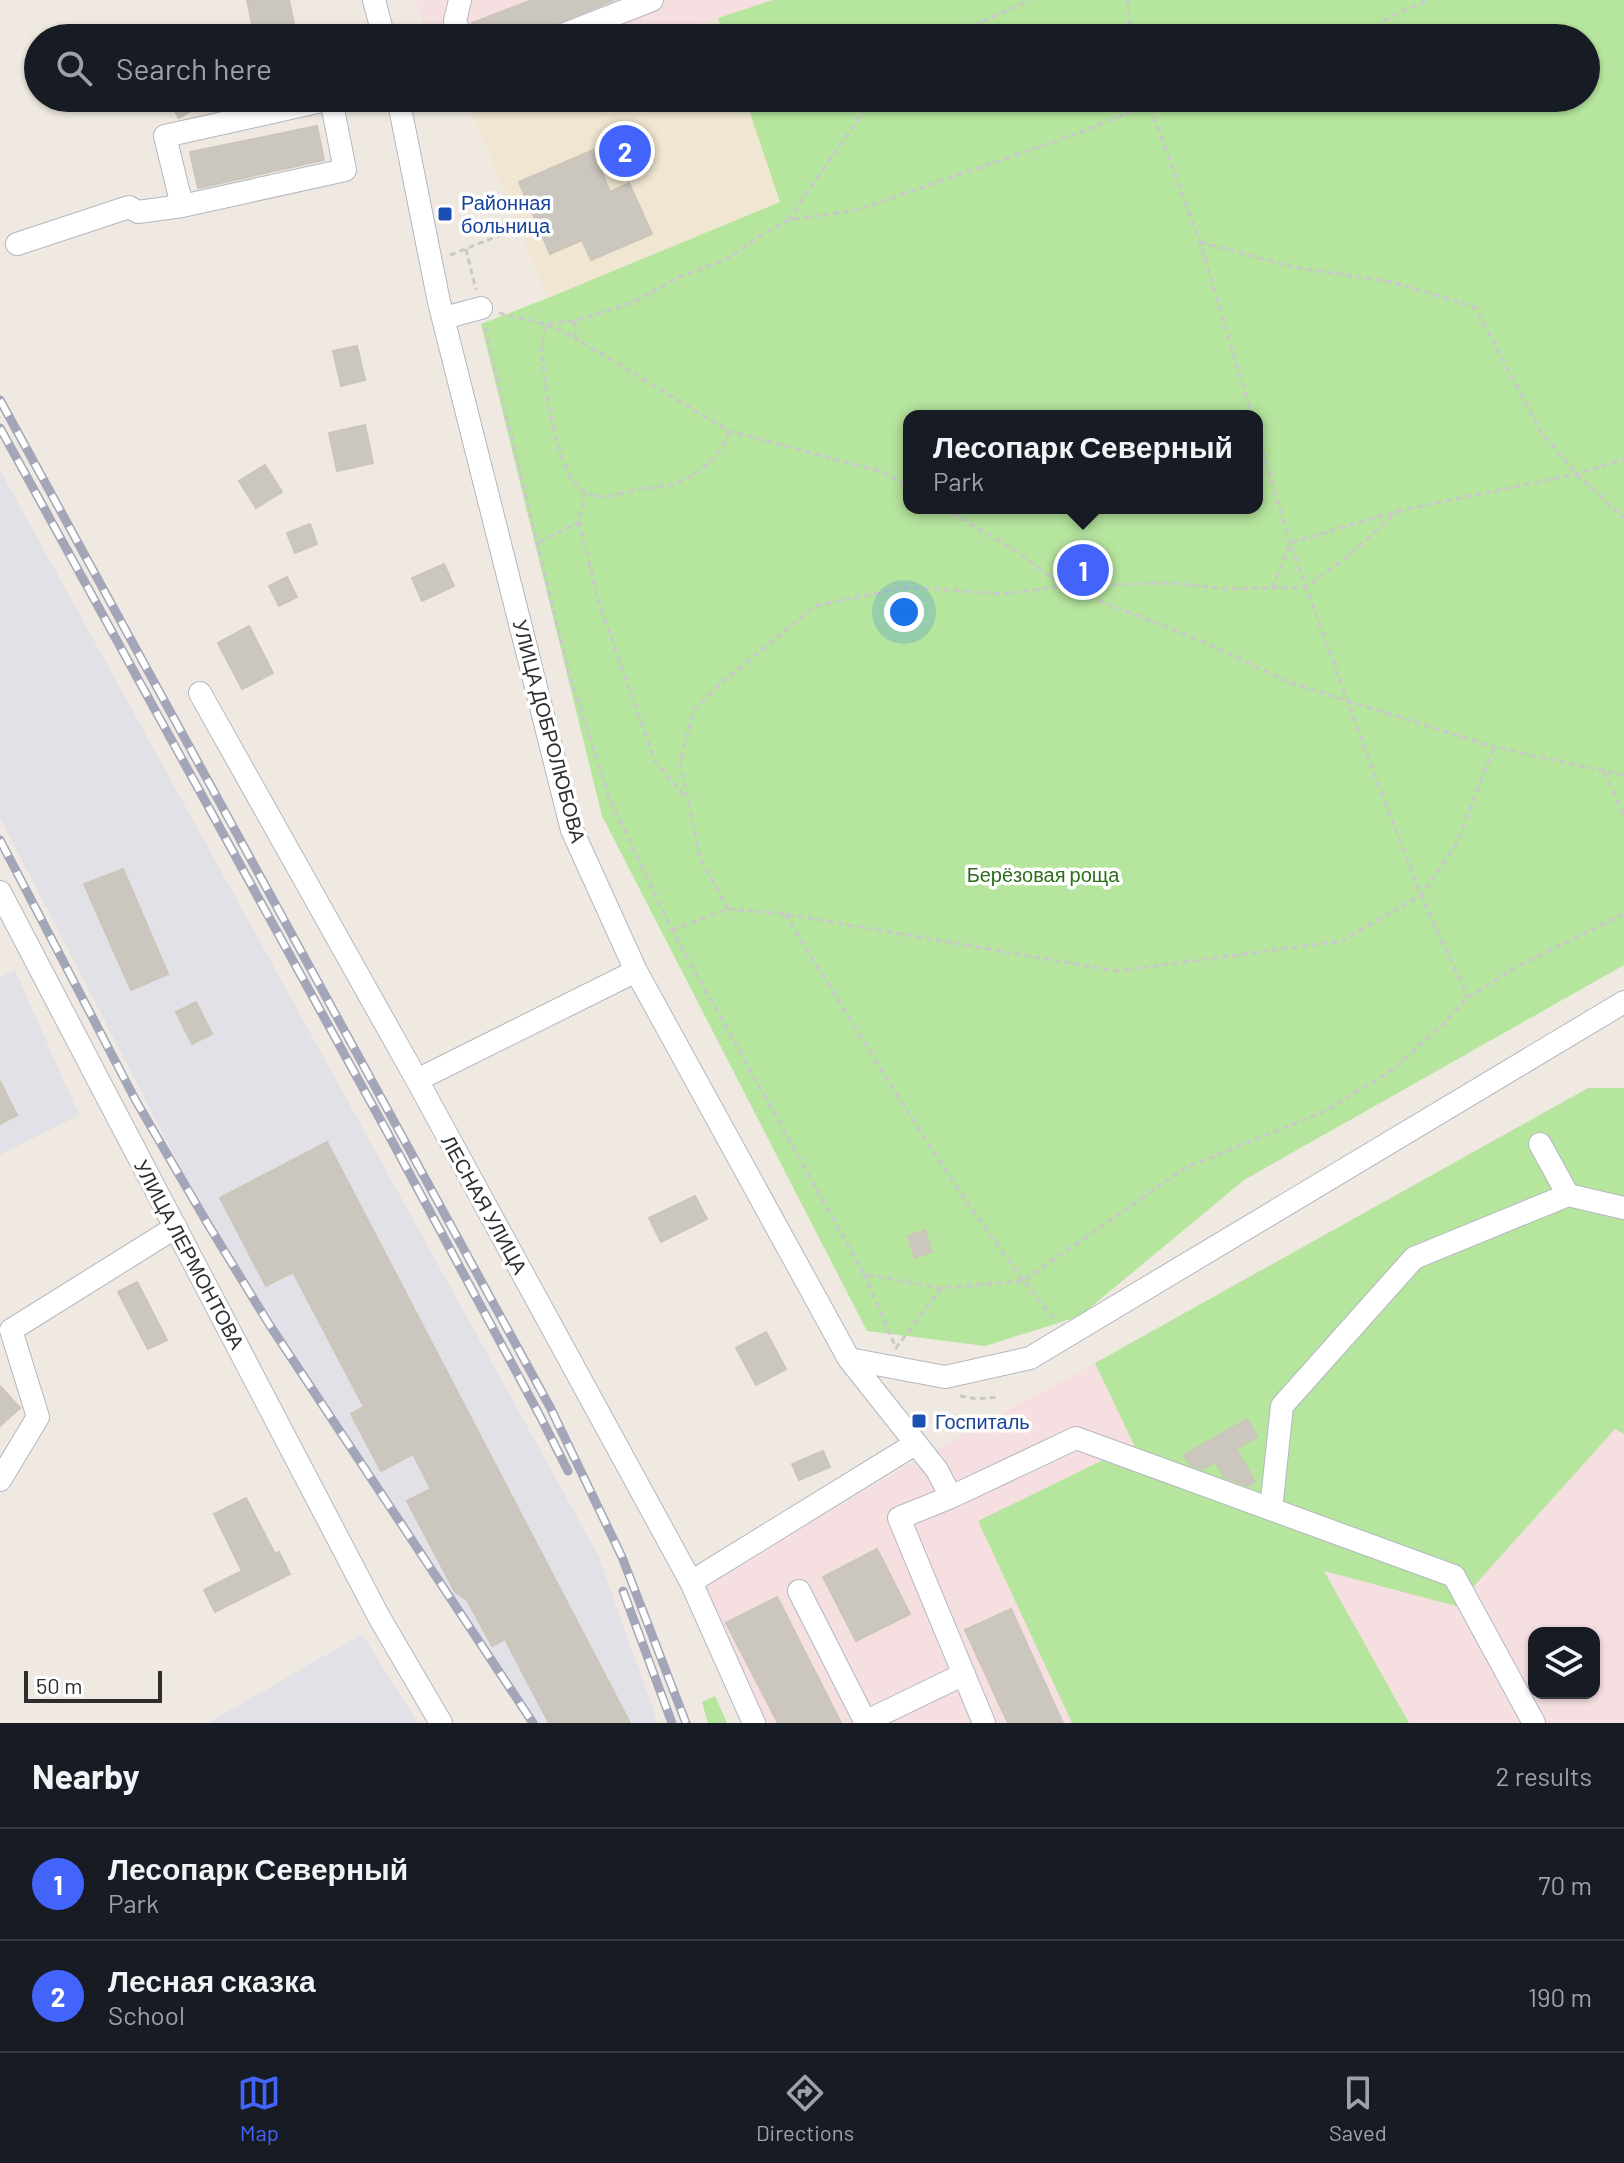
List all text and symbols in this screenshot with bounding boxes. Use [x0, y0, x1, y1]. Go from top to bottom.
search box [24, 24, 1600, 112]
icon: search [52, 46, 96, 90]
text: Search here [116, 50, 272, 86]
pin: 2 [599, 121, 651, 181]
place label: Районная больница [461, 190, 551, 237]
marker: Районная больница [436, 205, 454, 223]
popup [903, 410, 1263, 514]
text: Лесопарк Северный [933, 428, 1233, 464]
text: Park [933, 465, 984, 496]
pin: 1 [1057, 540, 1109, 600]
your location [884, 592, 924, 632]
street label: УЛИЦА ДОБРОЛЮБОВА [509, 617, 592, 846]
park label: Берёзовая роща [967, 862, 1120, 886]
street label: ЛЕСНАЯ УЛИЦА [437, 1130, 533, 1278]
street label: УЛИЦА ЛЕРМОНТОВА [130, 1155, 250, 1353]
place label: Госпиталь [935, 1409, 1030, 1433]
marker: Госпиталь [910, 1412, 928, 1430]
map controls [1528, 1627, 1600, 1699]
button: layers [1528, 1627, 1600, 1699]
scale bar [24, 1667, 162, 1703]
text: 50 m [36, 1672, 82, 1698]
text: Nearby [32, 1755, 140, 1796]
text: 2 results [1496, 1760, 1592, 1791]
text: Лесопарк Северный [108, 1850, 408, 1886]
text: 1 [53, 1869, 63, 1900]
text: 70 m [1538, 1869, 1592, 1900]
text: Park [108, 1887, 159, 1918]
text: Лесная сказка [108, 1962, 316, 1998]
text: 2 [51, 1981, 65, 2012]
text: 190 m [1528, 1981, 1592, 2012]
text: School [108, 1999, 185, 2030]
tab: Map [237, 2071, 281, 2145]
tab: Directions [756, 2071, 854, 2145]
tab: Saved [1329, 2071, 1387, 2145]

